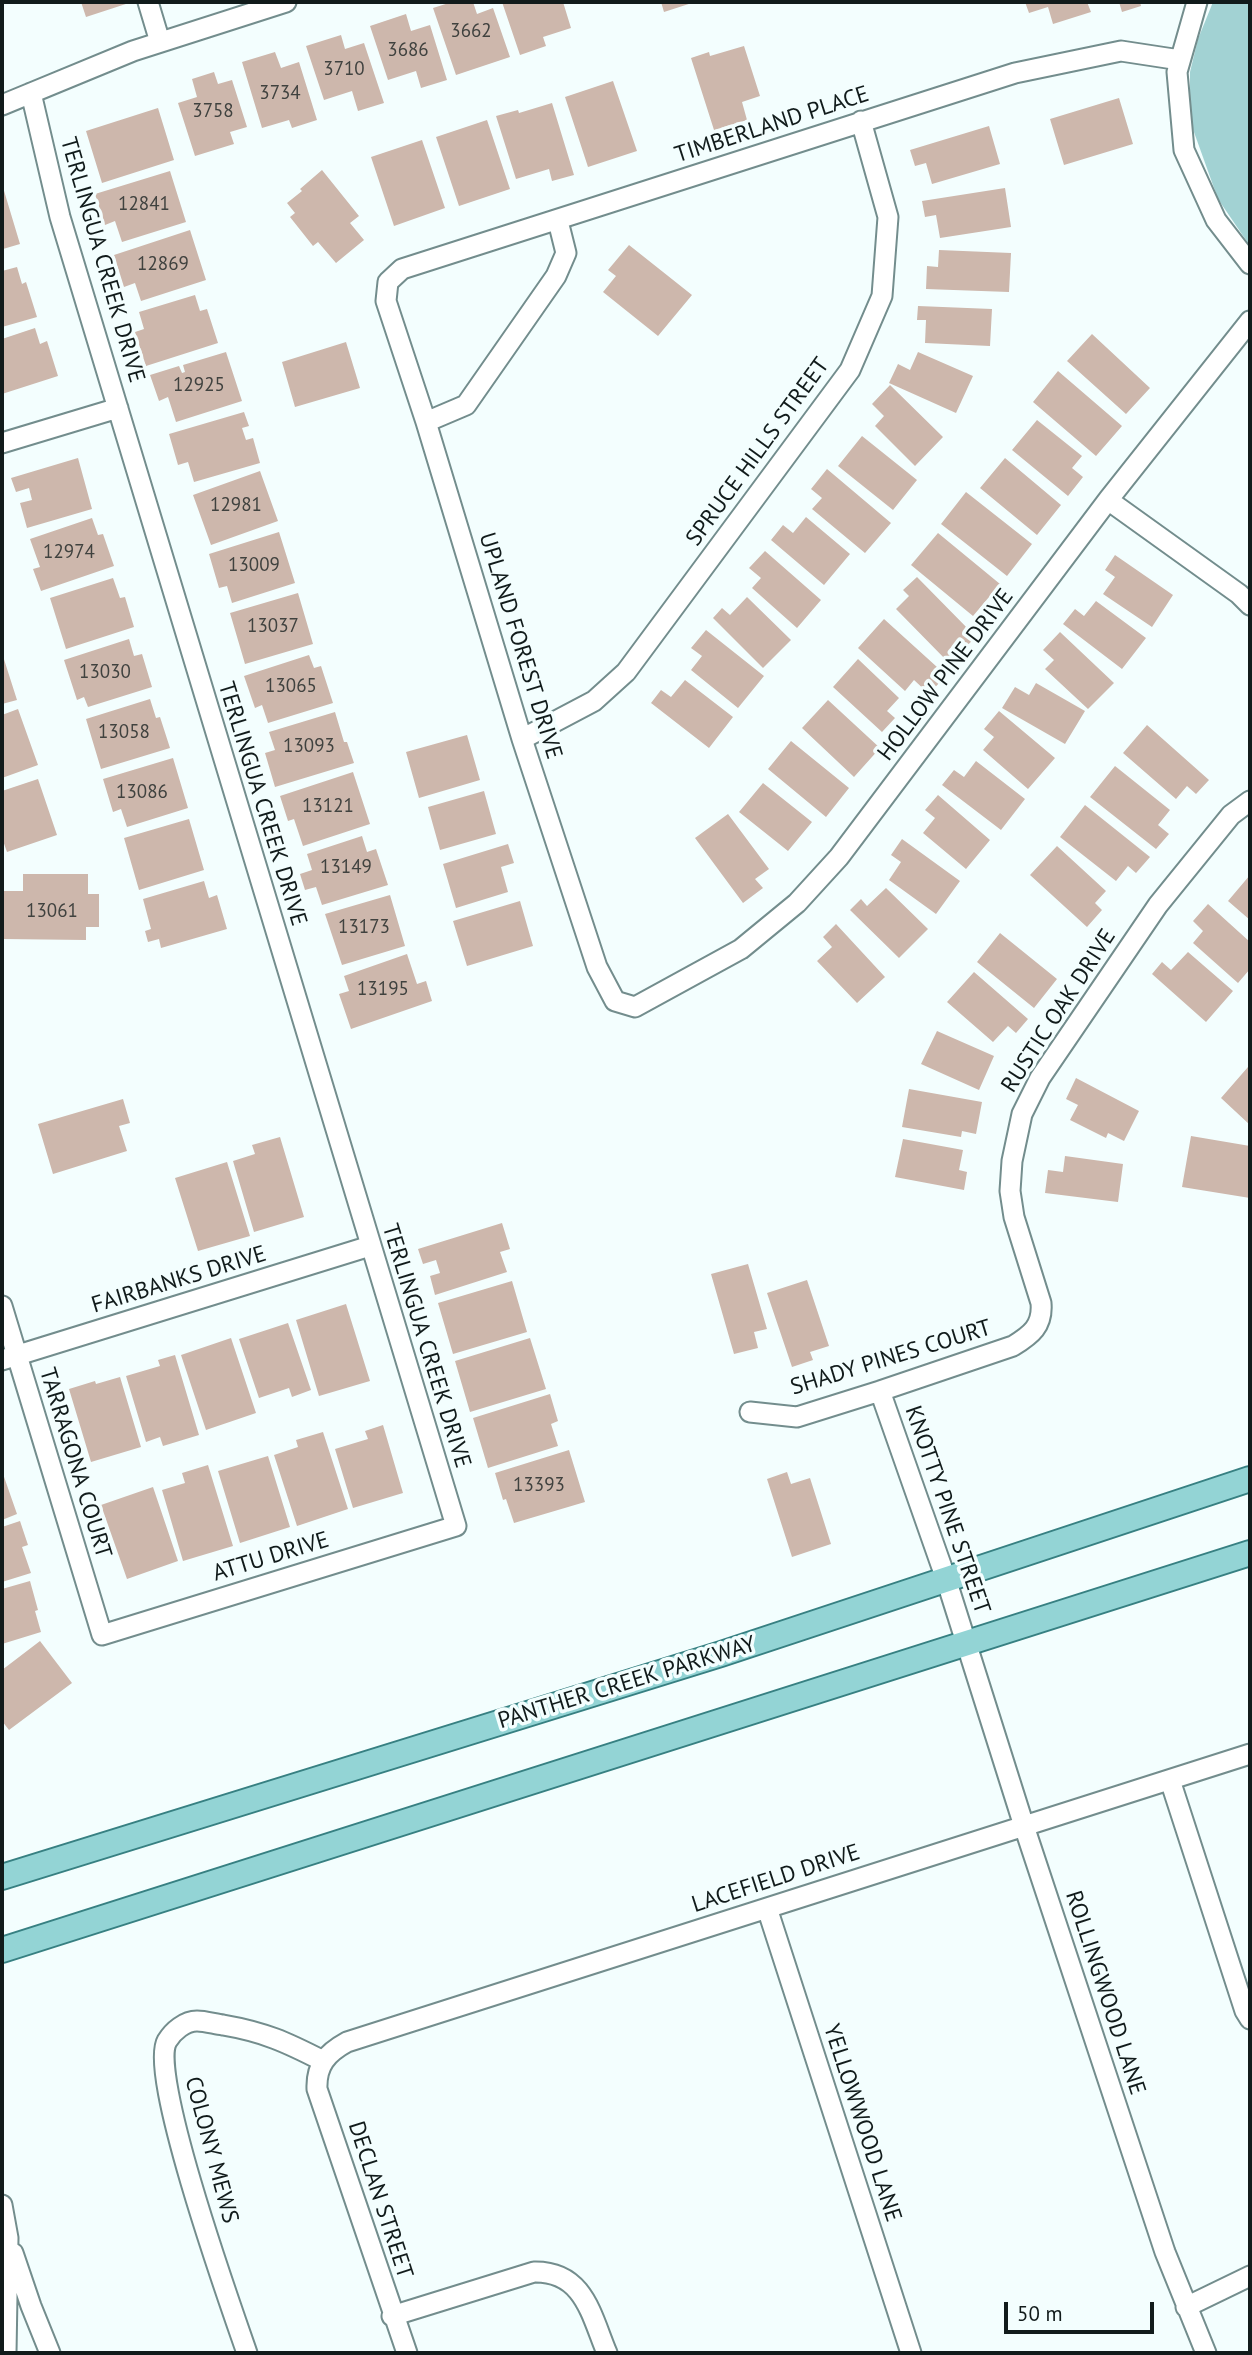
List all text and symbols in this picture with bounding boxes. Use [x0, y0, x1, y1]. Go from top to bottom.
house number: 3662 [450, 21, 492, 43]
house number: 3686 [387, 40, 429, 62]
house number: 3710 [323, 59, 365, 81]
street label: TIMBERLAND PLACE [671, 81, 873, 169]
house number: 3734 [259, 83, 301, 105]
house number: 3758 [192, 101, 234, 123]
street label: TERLINGUA CREEK DRIVE [54, 134, 150, 386]
house number: 12841 [118, 194, 170, 216]
house number: 12869 [137, 254, 189, 276]
street label: SPRUCE HILLS STREET [680, 353, 836, 551]
house number: 12925 [173, 375, 225, 397]
house number: 12981 [210, 495, 262, 517]
street label: UPLAND FOREST DRIVE [472, 529, 568, 763]
house number: 12974 [43, 542, 95, 564]
house number: 13009 [228, 555, 280, 577]
street label: HOLLOW PINE DRIVE [872, 584, 1020, 766]
house number: 13037 [247, 616, 299, 638]
house number: 13030 [79, 662, 131, 684]
house number: 13065 [265, 676, 317, 698]
street label: TERLINGUA CREEK DRIVE [212, 679, 312, 929]
house number: 13058 [98, 722, 150, 744]
house number: 13093 [283, 736, 335, 758]
house number: 13086 [116, 782, 168, 804]
house number: 13121 [302, 796, 354, 818]
house number: 13149 [320, 857, 372, 879]
house number: 13061 [26, 901, 78, 923]
house number: 13173 [338, 917, 390, 939]
street label: RUSTIC OAK DRIVE [996, 924, 1122, 1098]
house number: 13195 [357, 979, 409, 1001]
street label: TERLINGUA CREEK DRIVE [376, 1221, 476, 1471]
street label: FAIRBANKS DRIVE [88, 1240, 270, 1320]
street label: SHADY PINES COURT [787, 1314, 995, 1402]
street label: TARRAGONA COURT [33, 1365, 117, 1561]
street label: KNOTTY PINE STREET [898, 1402, 996, 1618]
house number: 13393 [513, 1475, 565, 1497]
street label: ATTU DRIVE [210, 1526, 332, 1588]
street label: PANTHER CREEK PARKWAY [495, 1631, 759, 1735]
street label: LACEFIELD DRIVE [688, 1839, 864, 1919]
street label: ROLLINGWOOD LANE [1059, 1887, 1151, 2099]
street label: YELLOWWOOD LANE [817, 2021, 907, 2225]
street label: COLONY MEWS [178, 2074, 244, 2226]
street label: DECLAN STREET [342, 2118, 418, 2282]
scale bar [1007, 2288, 1158, 2332]
text: 50 m [1017, 2300, 1063, 2327]

